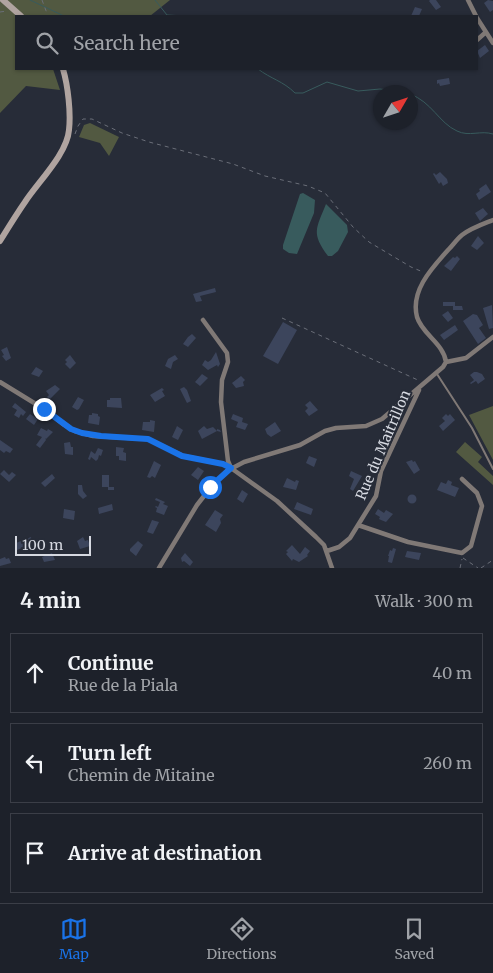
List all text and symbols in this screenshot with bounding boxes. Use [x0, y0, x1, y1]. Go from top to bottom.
search box [15, 15, 478, 70]
icon: search [33, 29, 61, 57]
text: Search here [73, 31, 180, 55]
north arrow [373, 85, 418, 130]
street label: Rue du Maitrillon [352, 387, 414, 503]
route end [33, 398, 56, 421]
route start [199, 476, 222, 499]
scale bar [15, 533, 91, 556]
text: 100 m [22, 536, 63, 554]
text: 4 min [20, 587, 81, 614]
text: Walk · 300 m [375, 591, 473, 611]
text: Continue [68, 651, 154, 675]
icon: ahead [21, 659, 49, 687]
text: 40 m [432, 663, 472, 683]
text: Rue de la Piala [68, 675, 178, 695]
text: Turn left [68, 741, 152, 765]
icon: left [21, 749, 49, 777]
text: 260 m [423, 753, 472, 773]
text: Chemin de Mitaine [68, 765, 215, 785]
icon: arrive [21, 839, 49, 867]
text: Arrive at destination [68, 841, 262, 865]
tab: Map [59, 915, 89, 963]
tab: Directions [207, 915, 277, 963]
tab: Saved [394, 915, 434, 963]

